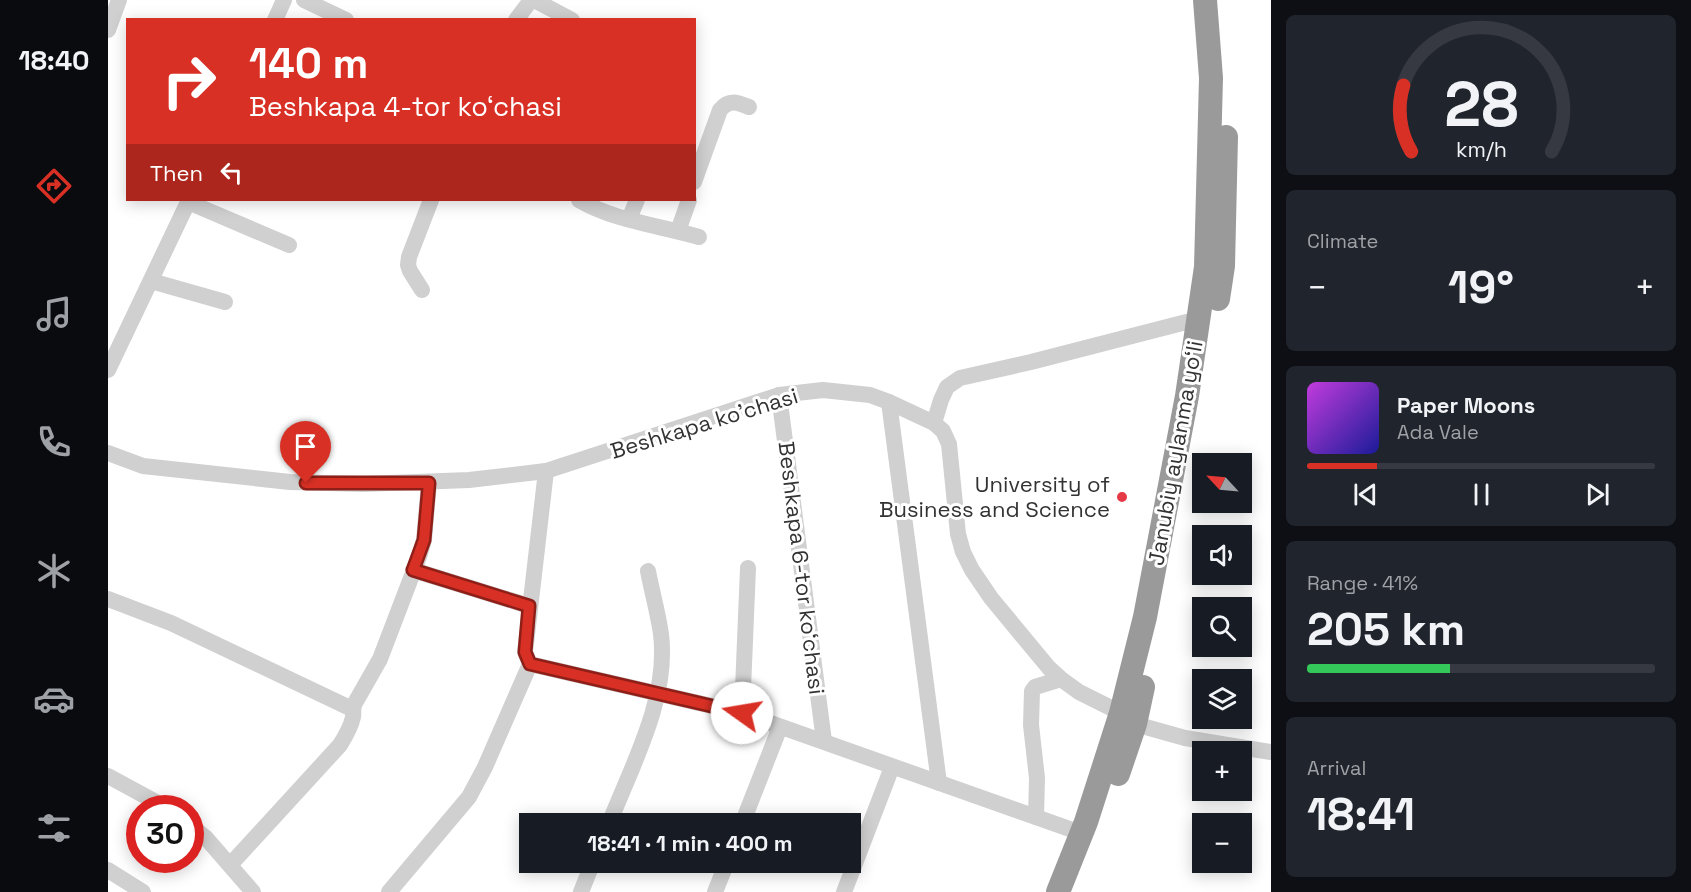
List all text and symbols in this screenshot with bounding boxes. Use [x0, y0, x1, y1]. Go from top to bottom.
text: 140 m [249, 37, 368, 90]
icon: right [150, 42, 228, 120]
text: 18:40 [18, 43, 90, 78]
text: 28 [1444, 65, 1518, 144]
text: Beshkapa 4-tor koʻchasi [249, 89, 562, 124]
text: km/h [1455, 137, 1507, 164]
icon: left [215, 156, 248, 189]
text: Then [150, 159, 203, 187]
icon: directions [33, 165, 75, 207]
text: Climate [1307, 228, 1378, 254]
text: 19° [1448, 259, 1514, 316]
text: − [1307, 267, 1327, 309]
text: + [1635, 267, 1655, 309]
icon: music [33, 293, 75, 335]
street label: Janubiy aylanma yoʻli [1141, 338, 1209, 568]
street label: Beshkapa ko'chasi [607, 381, 801, 465]
text: Paper Moons [1397, 391, 1535, 419]
text: Ada Vale [1397, 419, 1479, 445]
icon: phone [33, 421, 75, 463]
pin [280, 421, 331, 483]
icon: arrive [289, 430, 322, 463]
street label: Beshkapa 6-tor koʻchasi [773, 440, 831, 696]
north arrow [1192, 453, 1252, 513]
map controls [1192, 453, 1252, 873]
place label: University of Business and Science [879, 470, 1110, 523]
icon: previous [1349, 478, 1382, 511]
icon: pause [1465, 478, 1498, 511]
icon: next [1581, 478, 1614, 511]
marker: University of Business and Science [1115, 490, 1129, 504]
button: sound [1192, 525, 1252, 585]
icon: climate [33, 550, 75, 592]
text: Range · 41% [1307, 570, 1418, 596]
button: search [1192, 597, 1252, 657]
text: 205 km [1307, 601, 1465, 658]
button: layers [1192, 669, 1252, 729]
icon: car [33, 678, 75, 720]
position arrow [710, 681, 774, 745]
button: + [1192, 741, 1252, 801]
text: Arrival [1307, 755, 1366, 781]
text: 18:41 [1307, 786, 1415, 843]
speed limit sign: 30 [126, 795, 204, 873]
icon: filters [33, 807, 75, 849]
button: − [1192, 813, 1252, 873]
text: 18:41 · 1 min · 400 m [587, 829, 793, 857]

